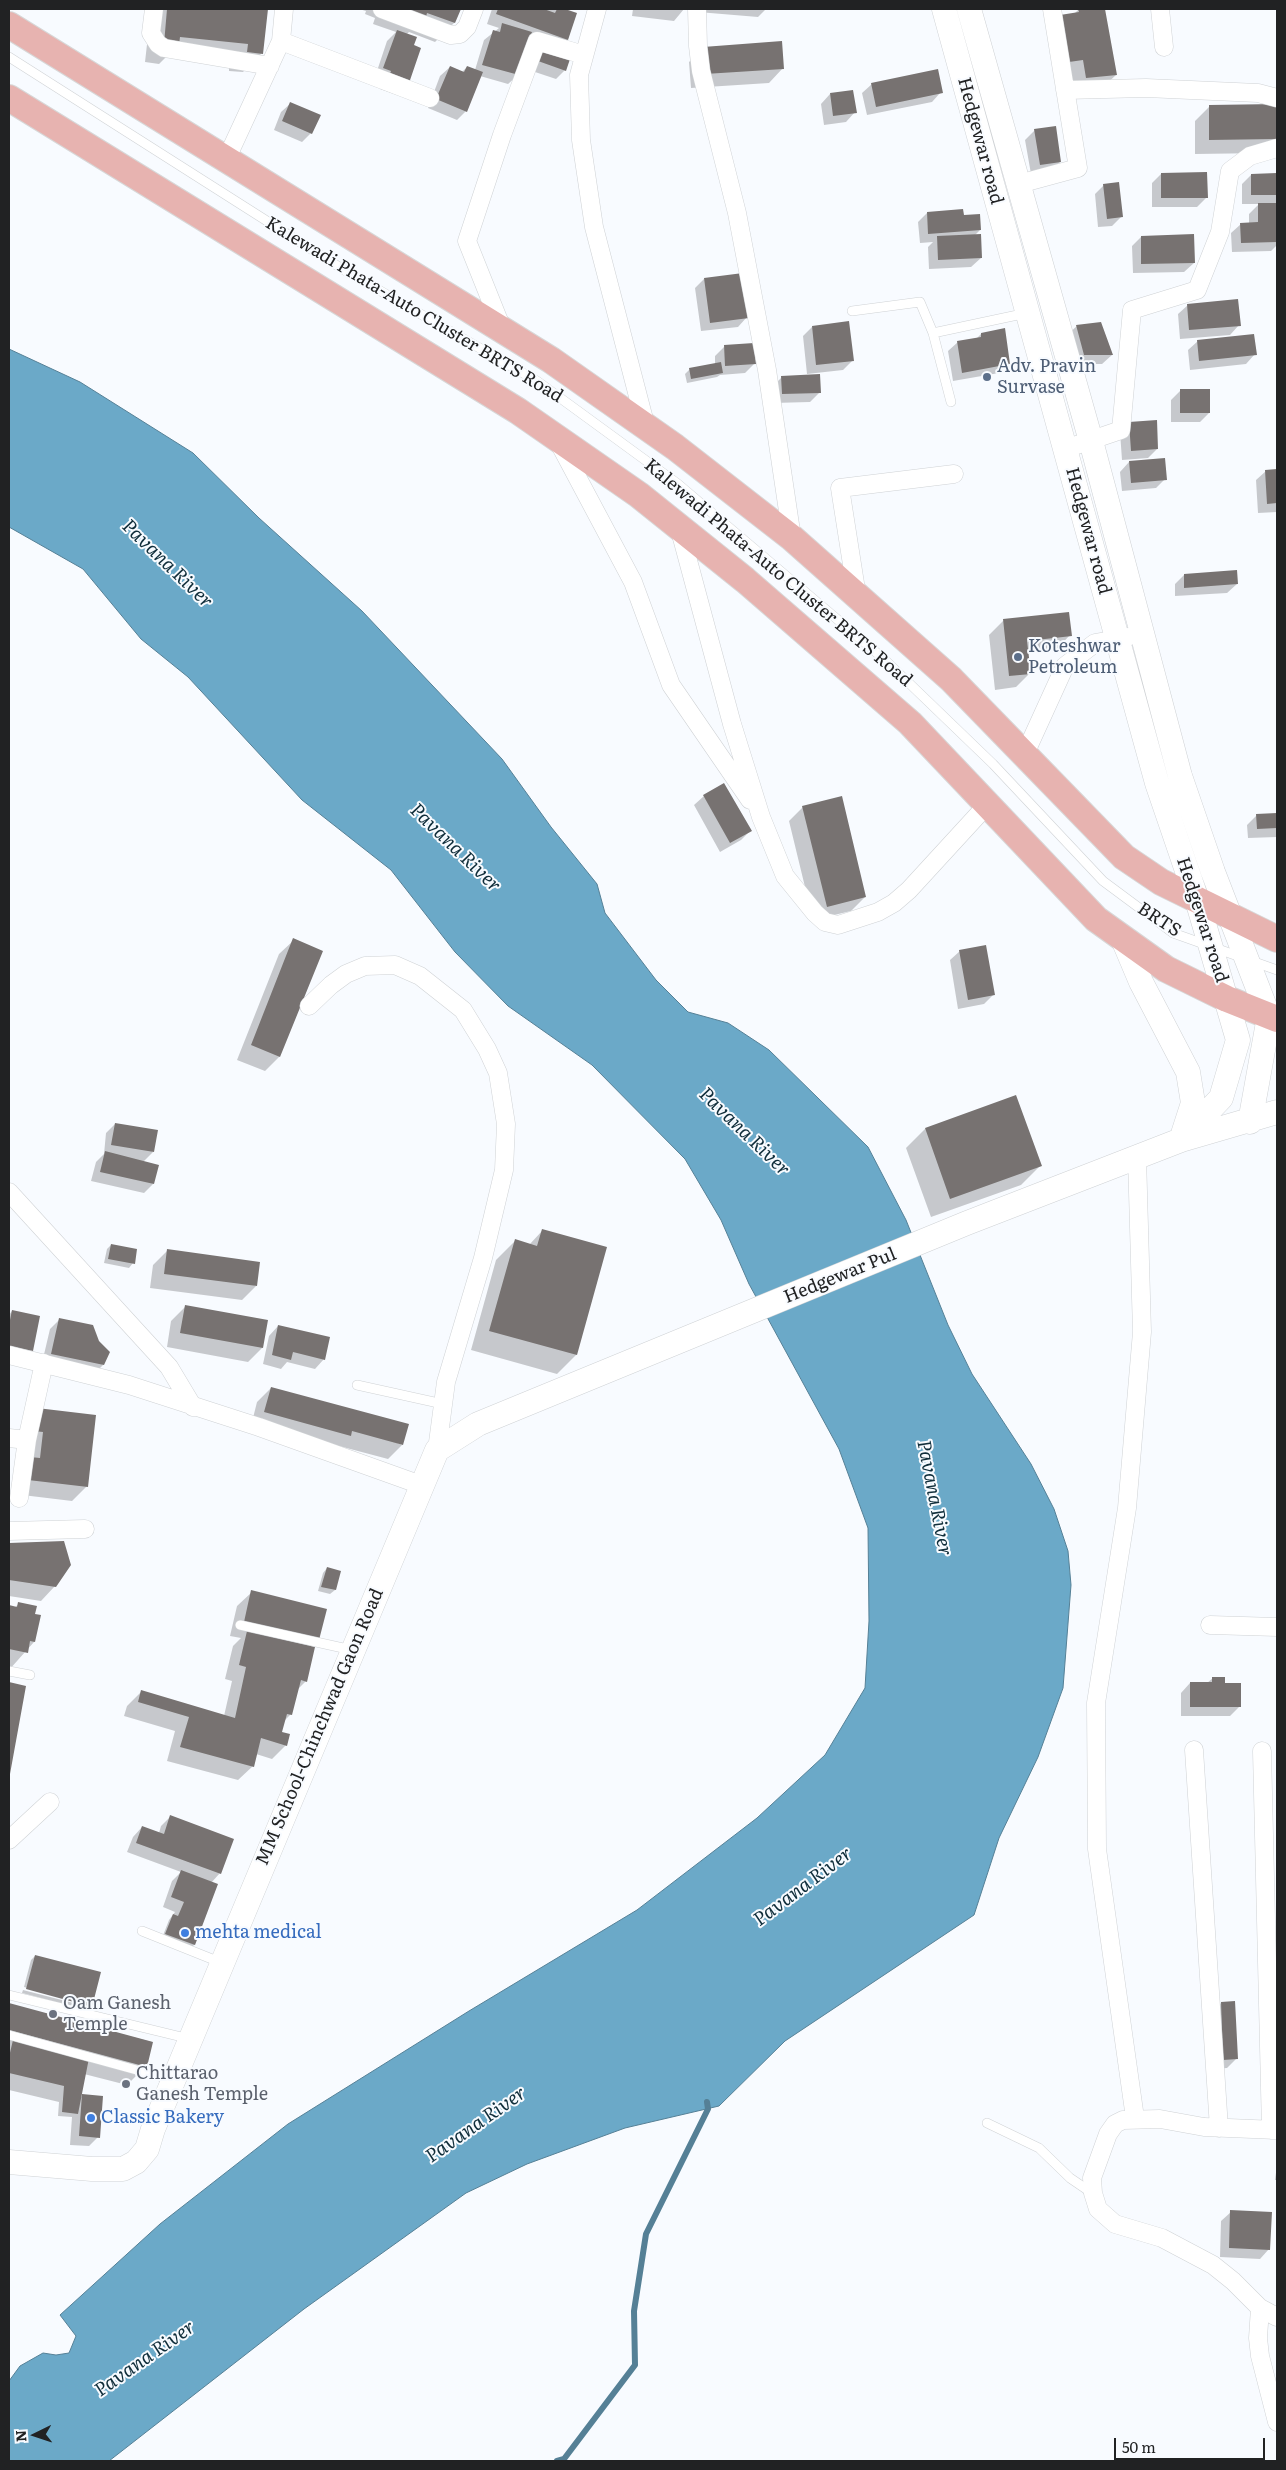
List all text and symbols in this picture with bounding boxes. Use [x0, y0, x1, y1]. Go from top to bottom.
street label: Hedgewar road [953, 75, 1007, 207]
street label: Kalewadi Phata-Auto Cluster BRTS Road [261, 212, 567, 408]
place label: Adv. Pravin Survase [997, 356, 1096, 398]
marker: Adv. Pravin Survase [981, 371, 993, 383]
street label: Kalewadi Phata-Auto Cluster BRTS Road [640, 454, 916, 692]
street label: Hedgewar road [1061, 465, 1115, 597]
water label: Pavana River [117, 515, 217, 613]
place label: Koteshwar Petroleum [1028, 636, 1120, 679]
marker: Koteshwar Petroleum [1012, 651, 1024, 663]
water label: Pavana River [405, 799, 505, 897]
street label: Hedgewar road [1172, 855, 1232, 985]
street label: BRTS [1133, 898, 1185, 942]
water label: Pavana River [694, 1083, 794, 1181]
street label: Hedgewar Pul [781, 1244, 899, 1308]
water label: Pavana River [912, 1438, 956, 1558]
street label: MM School-Chinchwad Gaon Road [252, 1585, 388, 1869]
water label: Pavana River [749, 1843, 857, 1931]
place label: mehta medical [195, 1922, 322, 1944]
marker: mehta medical [179, 1927, 191, 1939]
place label: Oam Ganesh Temple [63, 1993, 171, 2036]
marker: Oam Ganesh Temple [47, 2008, 59, 2020]
place label: Chittarao Ganesh Temple [136, 2063, 268, 2106]
marker: Chittarao Ganesh Temple [120, 2078, 132, 2090]
water label: Pavana River [421, 2082, 531, 2168]
place label: Classic Bakery [101, 2107, 224, 2129]
marker: Classic Bakery [85, 2112, 97, 2124]
water label: Pavana River [90, 2316, 200, 2402]
north arrow [10, 2410, 60, 2460]
scale bar [1116, 2428, 1267, 2460]
text: N [10, 2429, 30, 2443]
text: 50 m [1122, 2435, 1156, 2458]

